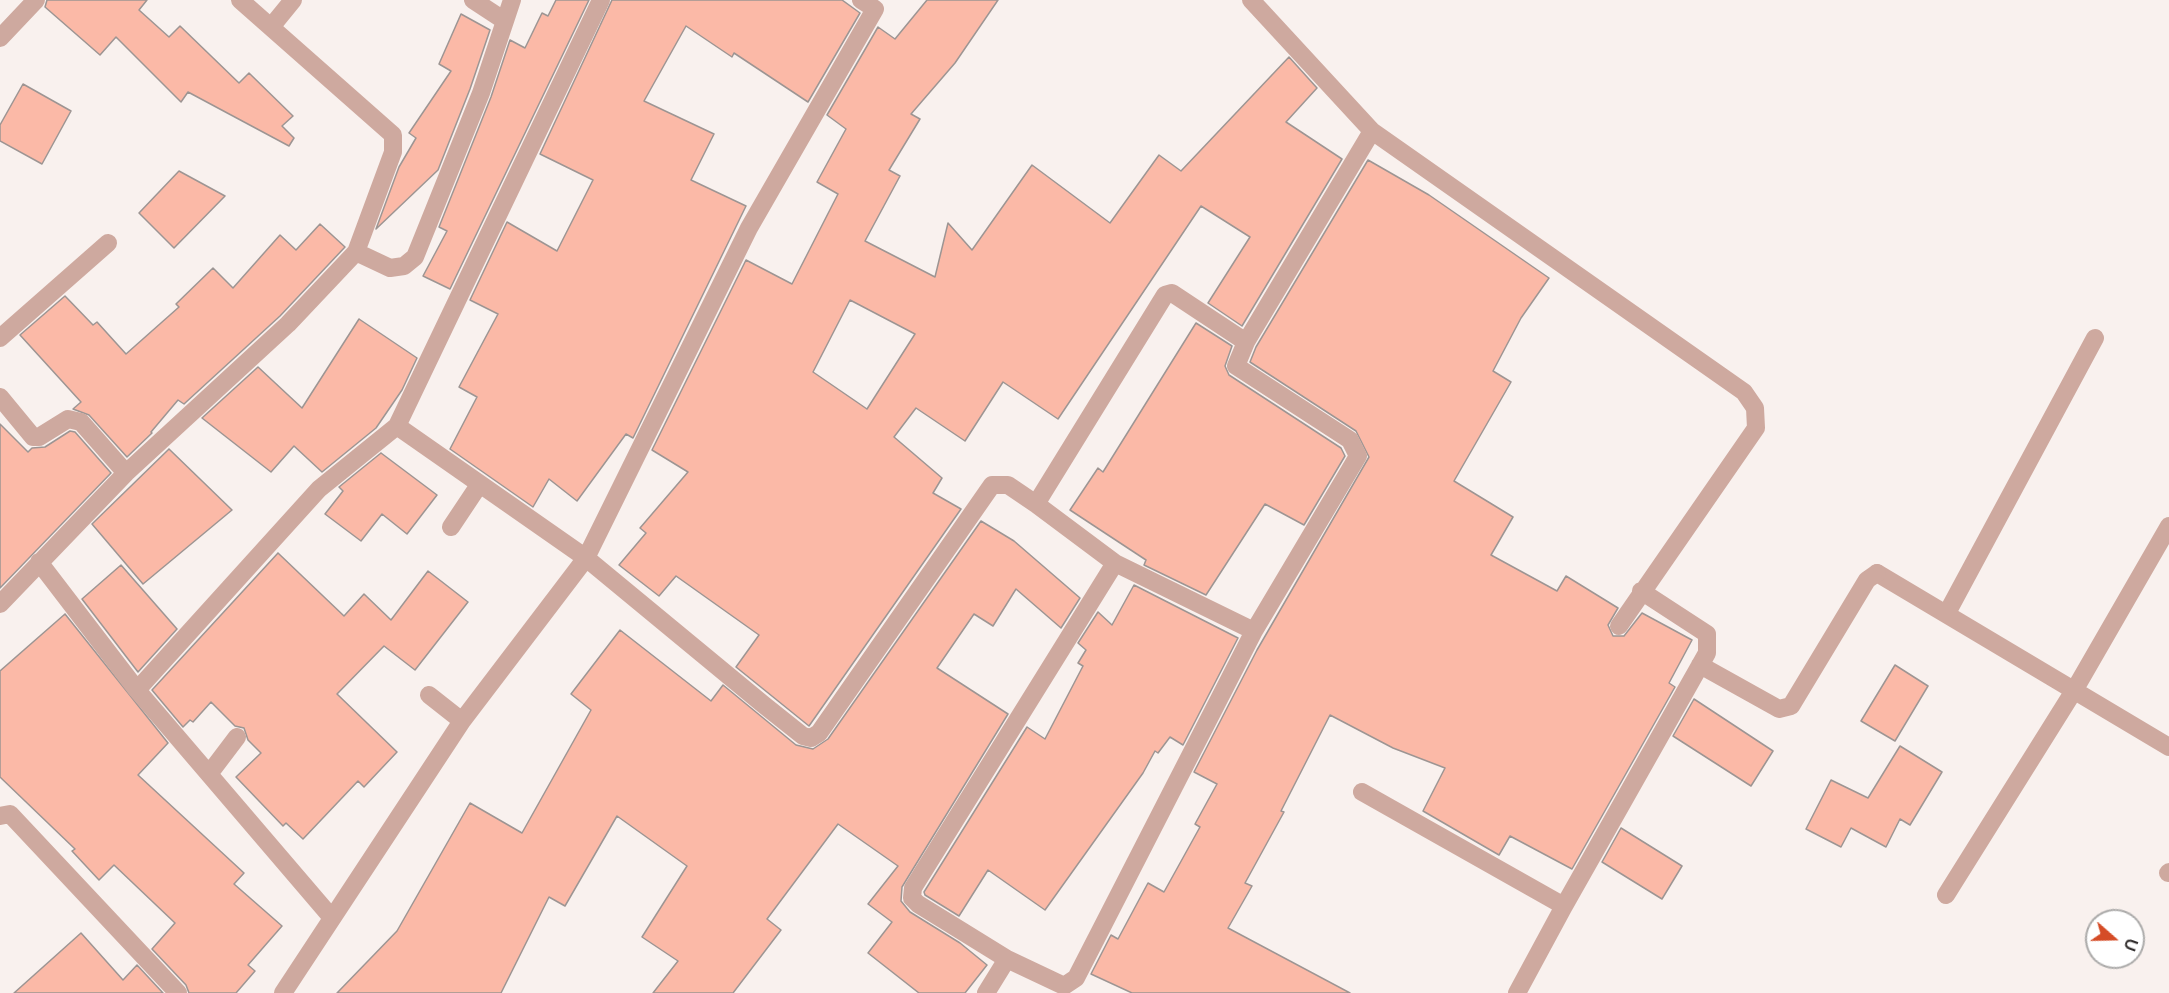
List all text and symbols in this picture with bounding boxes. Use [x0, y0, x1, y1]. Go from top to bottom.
north arrow [2085, 909, 2145, 969]
text: U [2120, 936, 2141, 954]

